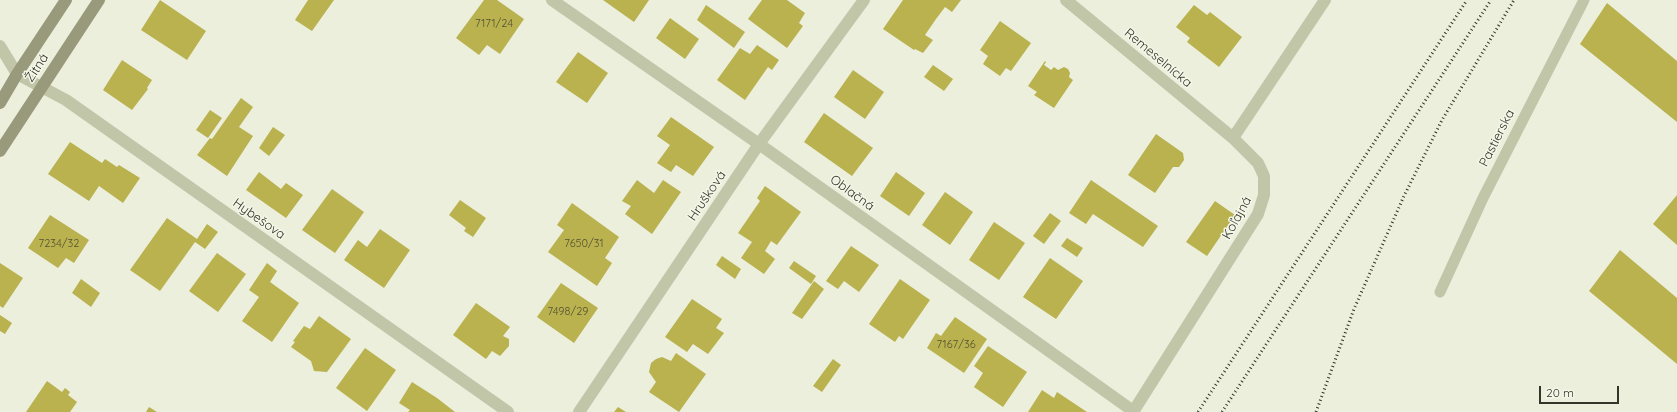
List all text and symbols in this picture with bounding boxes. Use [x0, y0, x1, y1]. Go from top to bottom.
house number: 7171/24 [475, 17, 513, 31]
street label: Remeselnícka [1121, 25, 1195, 91]
street label: Žitná [22, 51, 52, 85]
street label: Pastierska [1476, 107, 1518, 169]
street label: Hrušková [685, 168, 729, 224]
street label: Oblačná [827, 172, 877, 214]
street label: Koľajná [1219, 194, 1255, 242]
street label: Hybešova [230, 195, 288, 243]
house number: 7234/32 [39, 237, 79, 251]
house number: 7650/31 [564, 237, 604, 251]
house number: 7498/29 [548, 305, 588, 319]
house number: 7167/36 [936, 338, 976, 352]
scale bar [1541, 378, 1621, 404]
text: 20 m [1546, 385, 1574, 400]

